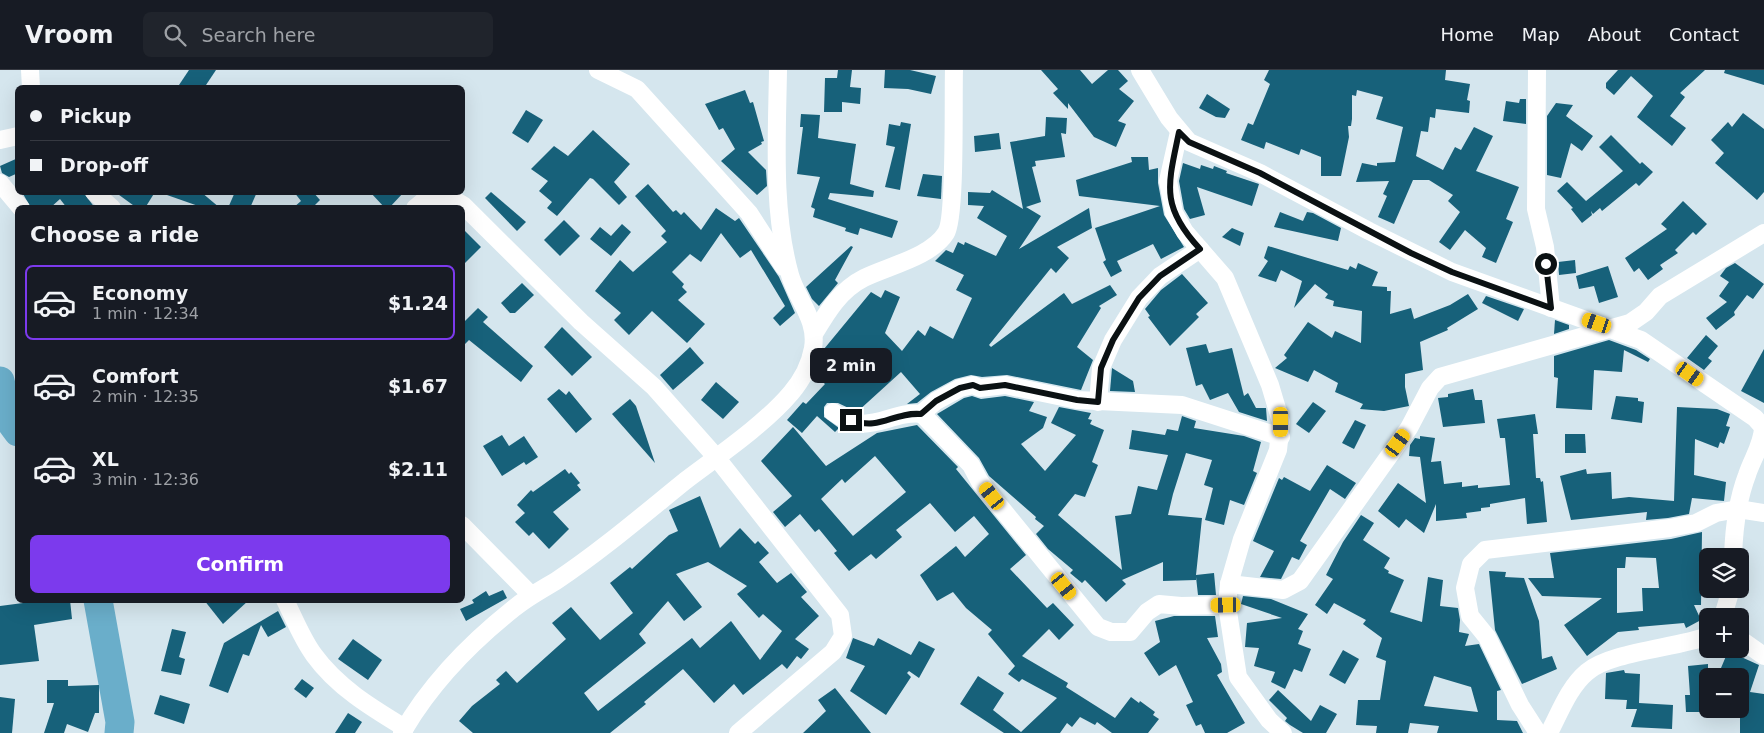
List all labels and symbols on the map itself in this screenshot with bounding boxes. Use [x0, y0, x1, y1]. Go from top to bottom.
route start [1535, 253, 1557, 275]
car [1580, 311, 1613, 335]
callout: 2 min [810, 348, 892, 382]
car [1673, 359, 1706, 389]
car [1273, 407, 1288, 437]
route end [840, 409, 862, 431]
car [1383, 426, 1412, 460]
car [976, 480, 1007, 512]
car [1048, 570, 1079, 602]
car [1210, 597, 1241, 613]

